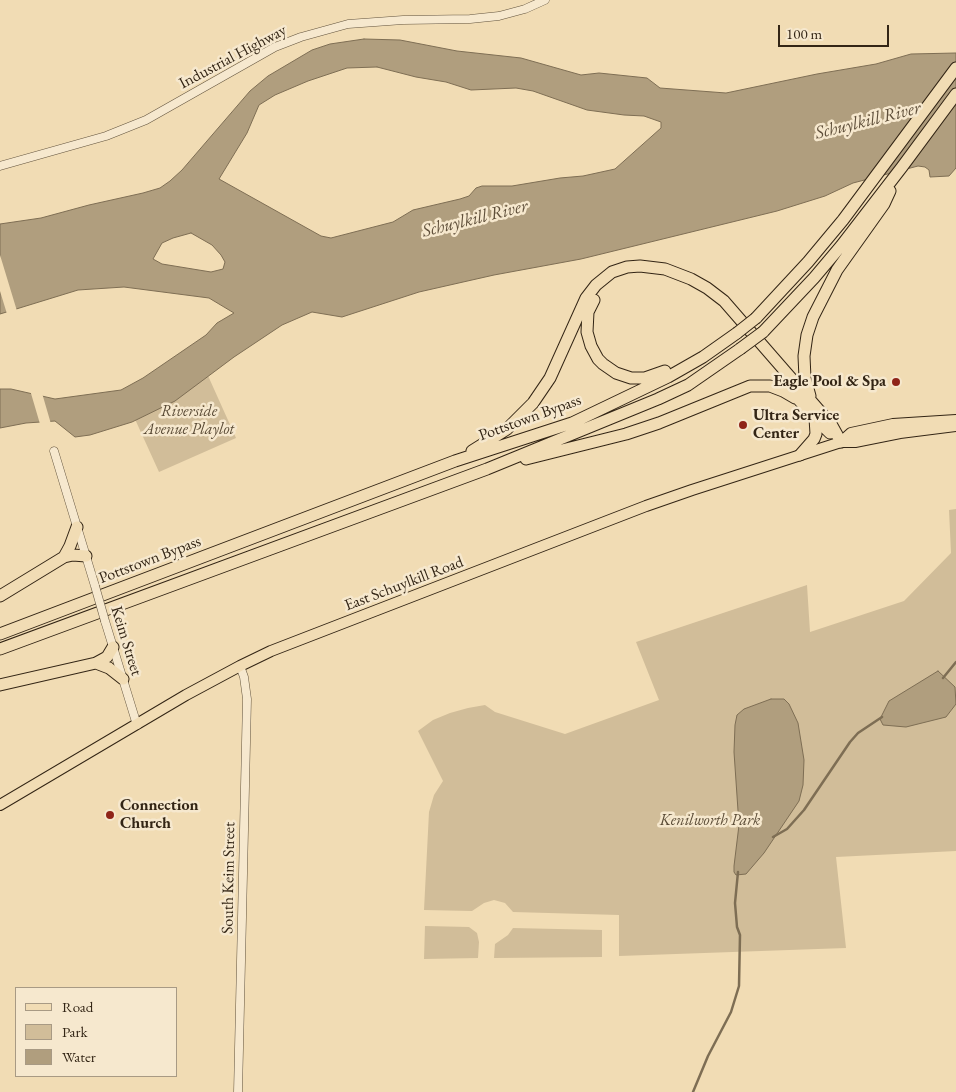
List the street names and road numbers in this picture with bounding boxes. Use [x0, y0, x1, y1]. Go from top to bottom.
street label: Industrial Highway [176, 21, 290, 93]
street label: Pottstown Bypass [476, 391, 584, 445]
street label: Pottstown Bypass [96, 532, 204, 588]
street label: East Schuylkill Road [342, 553, 466, 615]
street label: Keim Street [106, 604, 146, 678]
street label: South Keim Street [218, 822, 240, 934]

